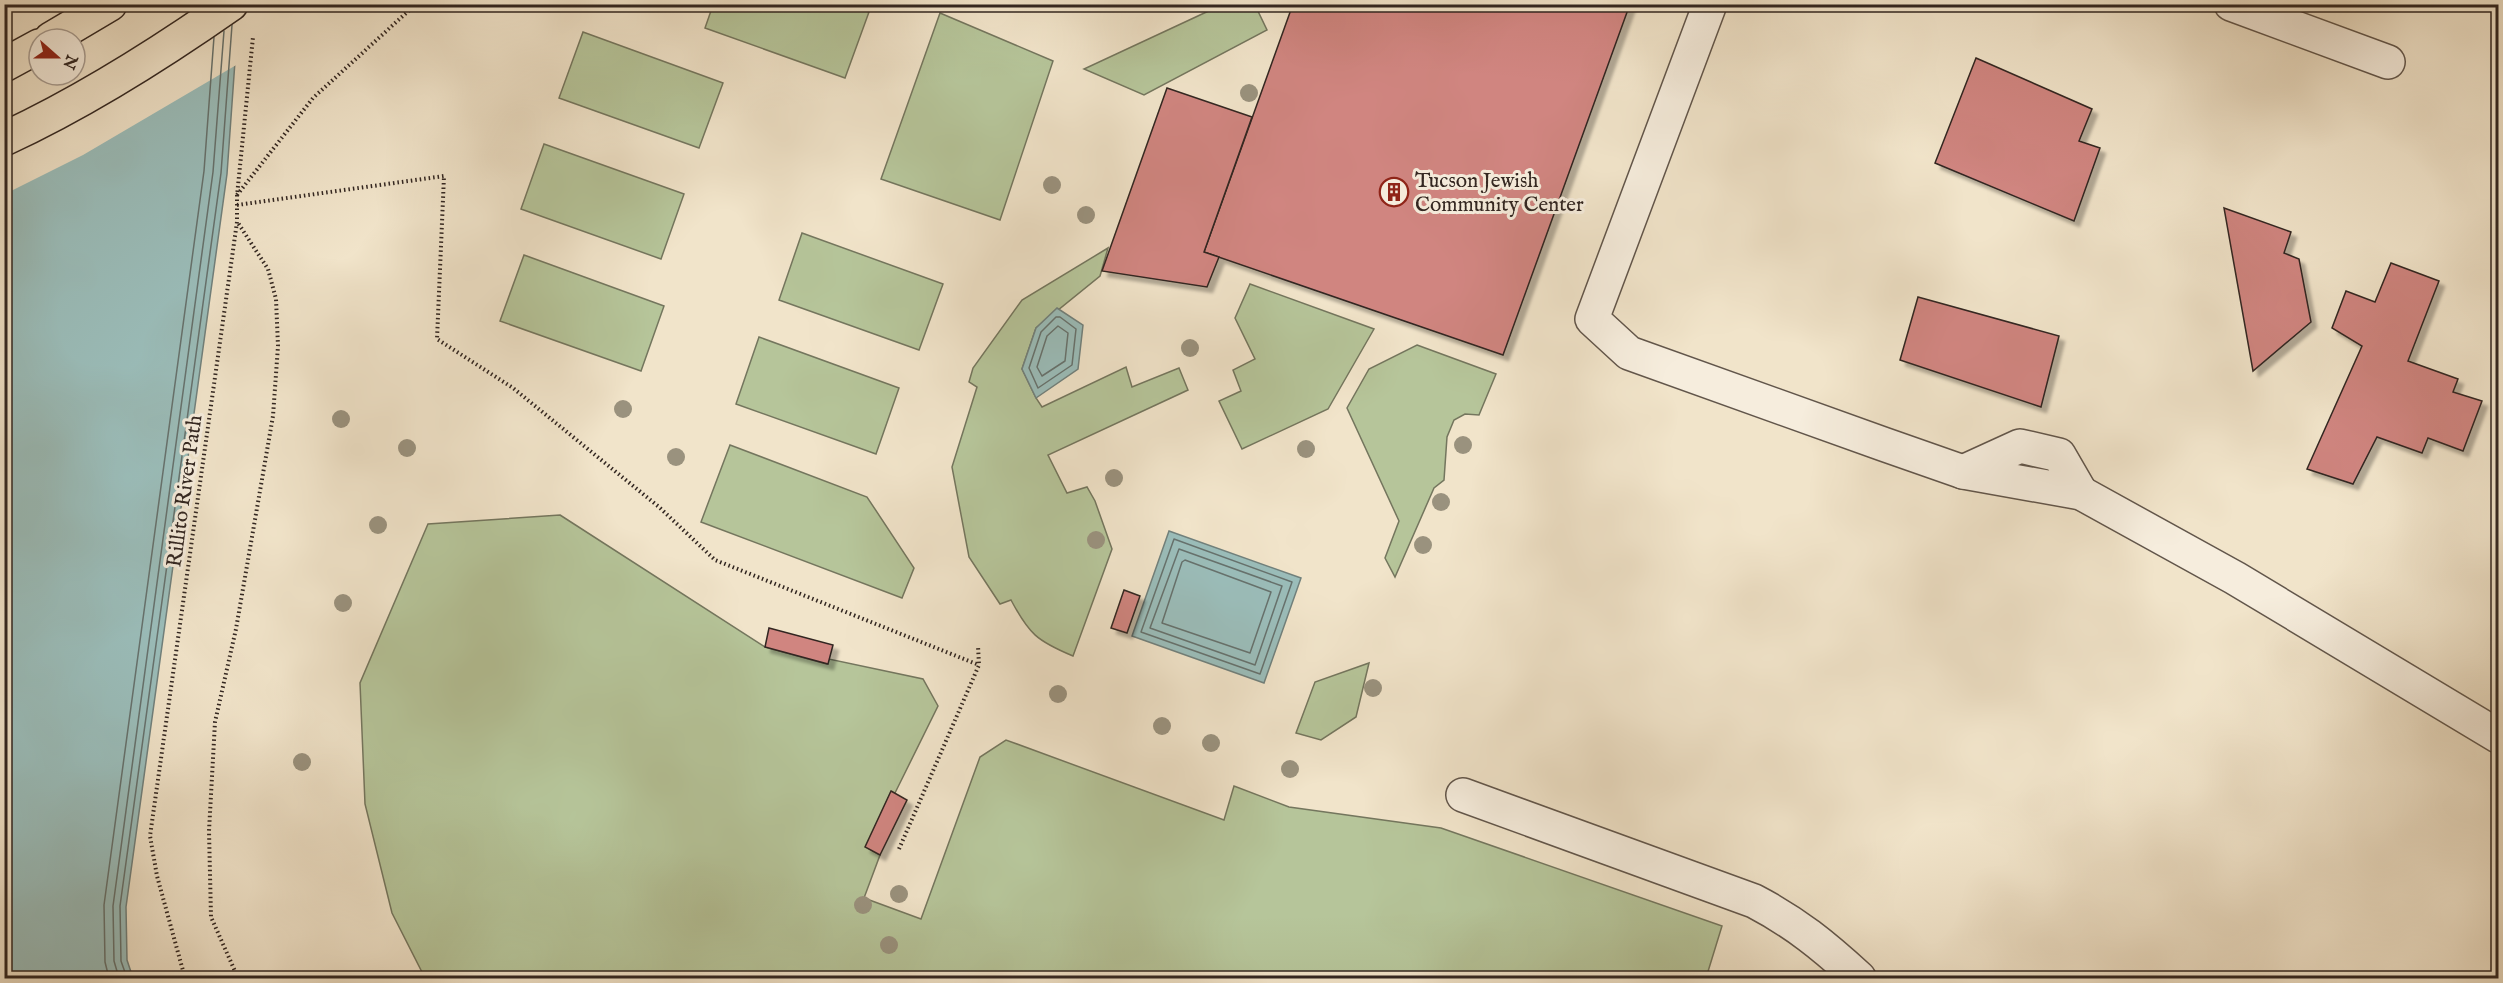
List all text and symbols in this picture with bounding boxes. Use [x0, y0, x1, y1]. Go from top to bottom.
north arrow [27, 27, 87, 87]
text: N [57, 51, 81, 72]
place label: Tucson Jewish Community Center [1415, 168, 1584, 219]
building icon: Tucson Jewish Community Center [1378, 176, 1410, 208]
street label: Rillito River Path [161, 413, 210, 569]

